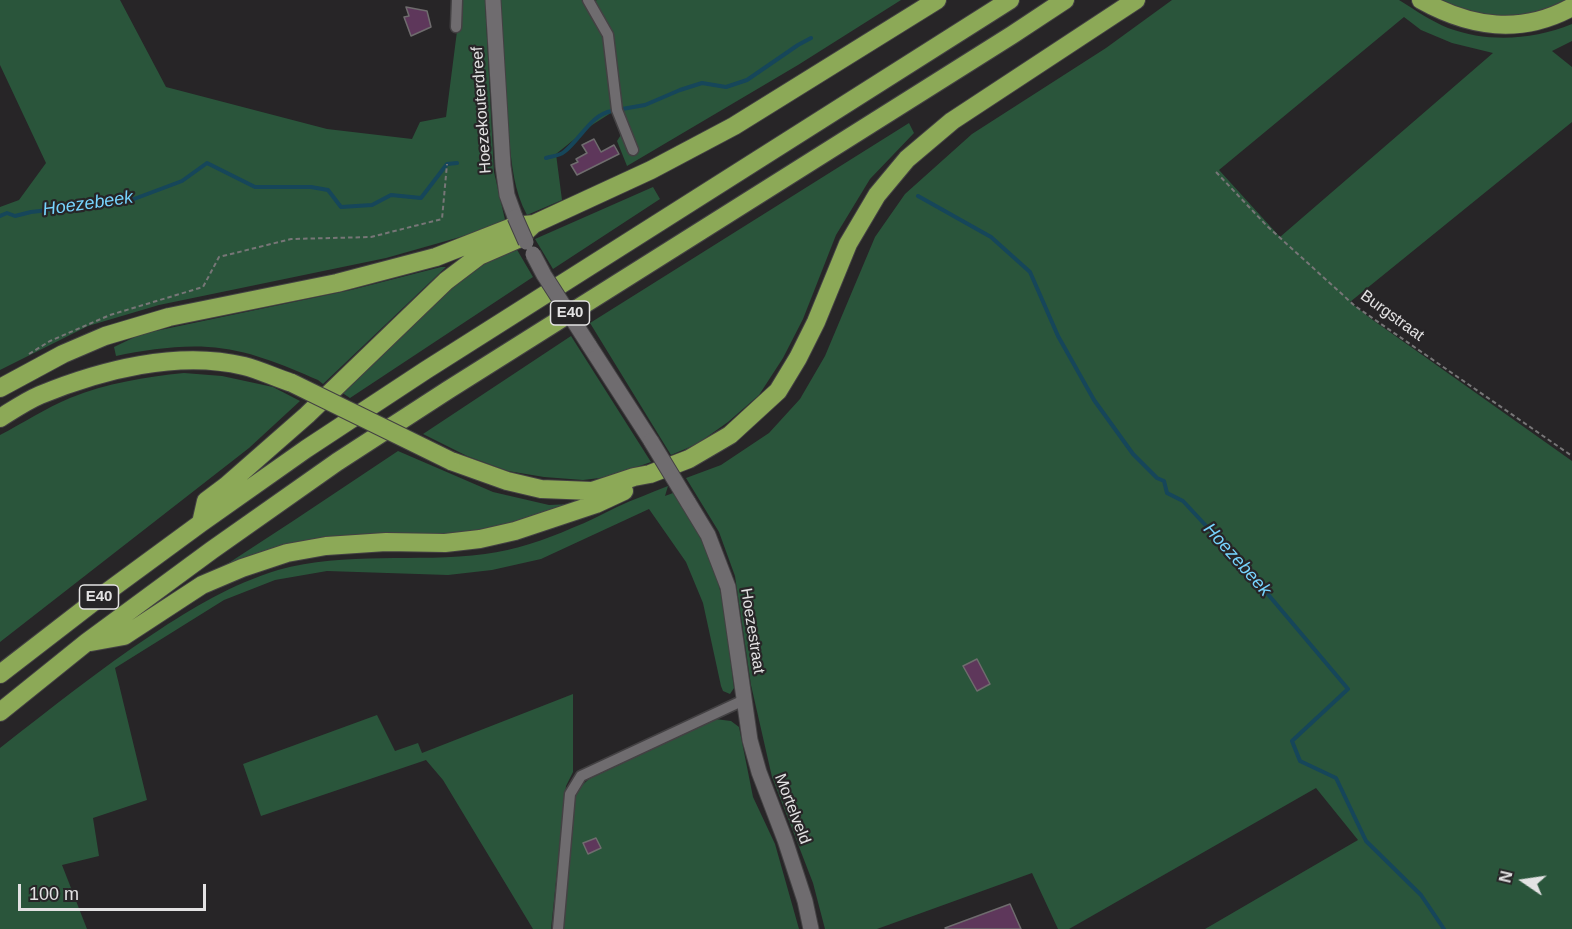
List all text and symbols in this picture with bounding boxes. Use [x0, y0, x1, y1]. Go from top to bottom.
street label: Hoezekouterdreef [468, 46, 496, 174]
water label: Hoezebeek [41, 187, 135, 221]
street label: Burgstraat [1356, 287, 1428, 345]
road number: E40 [550, 301, 590, 325]
water label: Hoezebeek [1199, 519, 1275, 601]
road number: E40 [80, 585, 118, 609]
street label: Hoezestraat [736, 587, 768, 675]
street label: Mortelveld [770, 771, 814, 847]
north arrow [1494, 851, 1554, 911]
text: N [1496, 869, 1516, 884]
scale bar [21, 872, 208, 910]
text: 100 m [29, 884, 79, 904]

